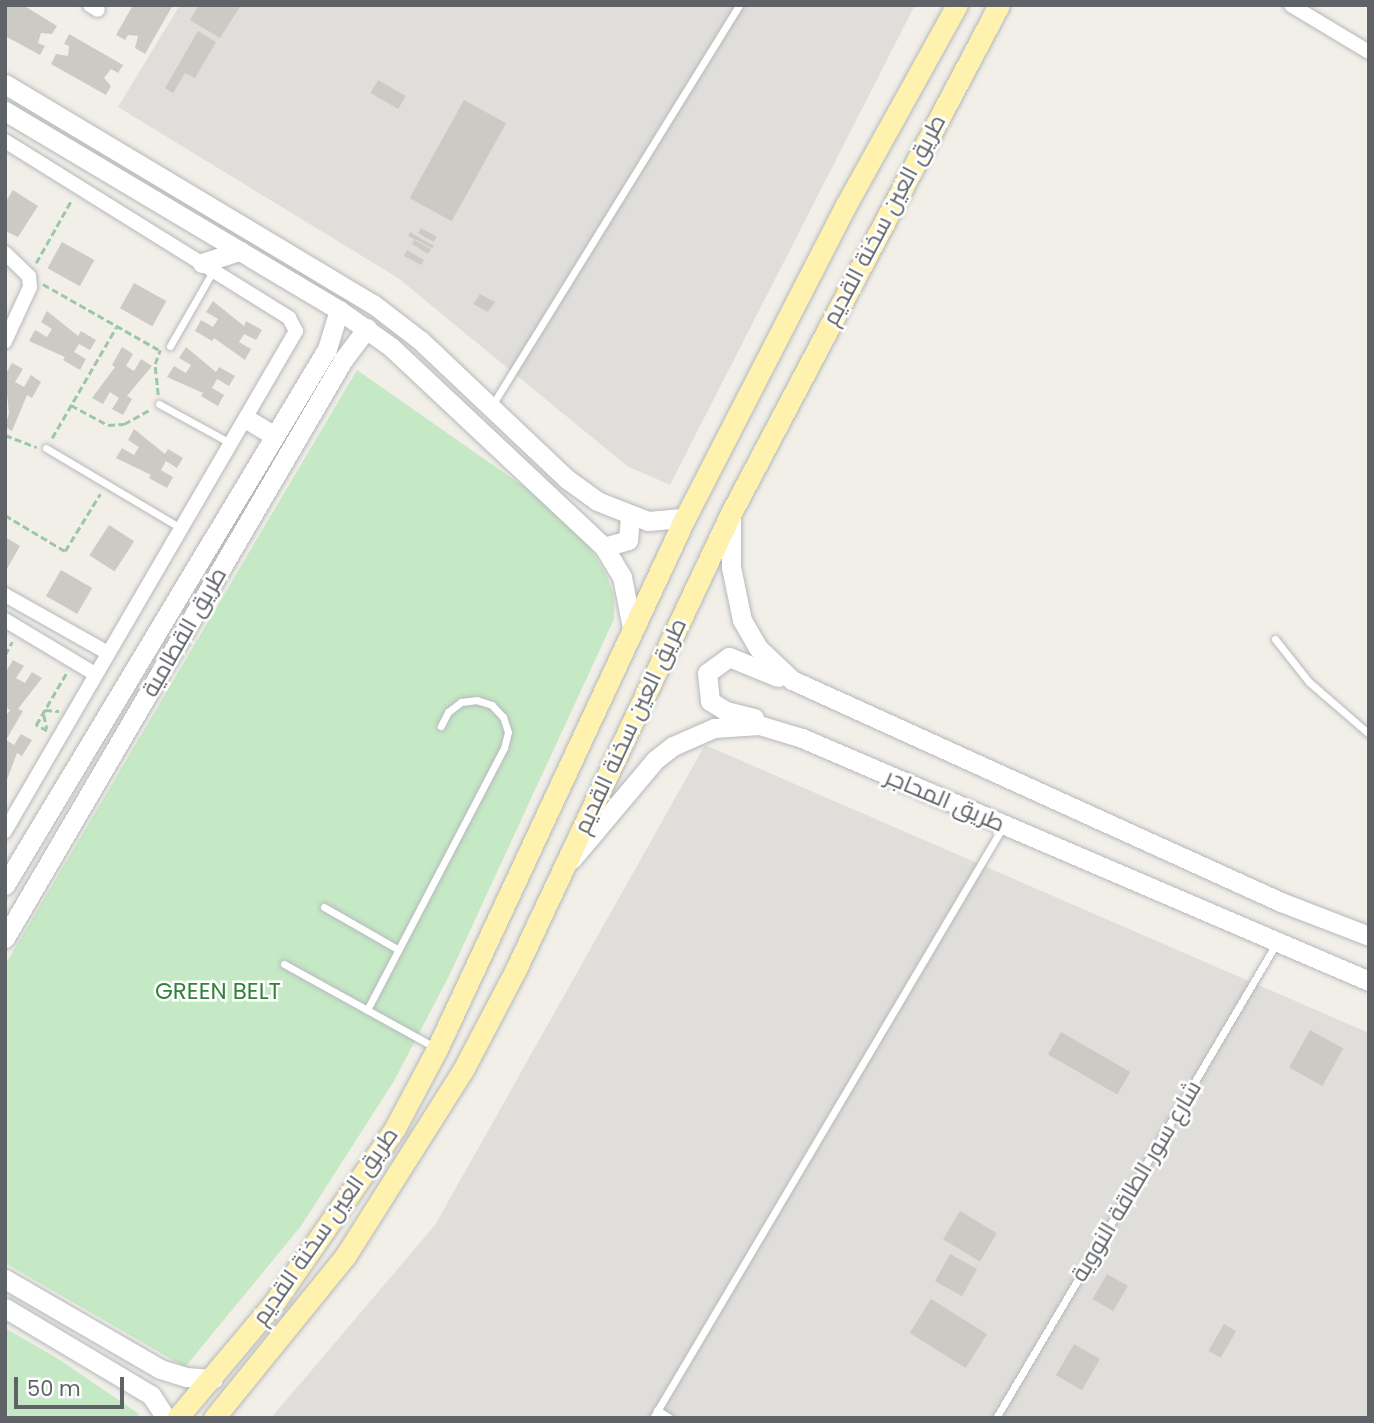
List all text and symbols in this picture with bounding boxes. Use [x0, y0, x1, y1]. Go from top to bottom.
street label: طريق العين سخنة القديم [817, 110, 951, 330]
street label: طريق القطامية [136, 562, 232, 702]
street label: طريق العين سخنة القديم [568, 614, 692, 838]
street label: طريق المحاجر [881, 762, 1009, 838]
park label: GREEN BELT [155, 977, 281, 1005]
street label: شارع سور الطاقة النووية [1065, 1075, 1207, 1287]
street label: طريق العين سخنة القديم [246, 1122, 404, 1330]
scale bar [18, 1364, 128, 1408]
text: 50 m [27, 1374, 81, 1403]

